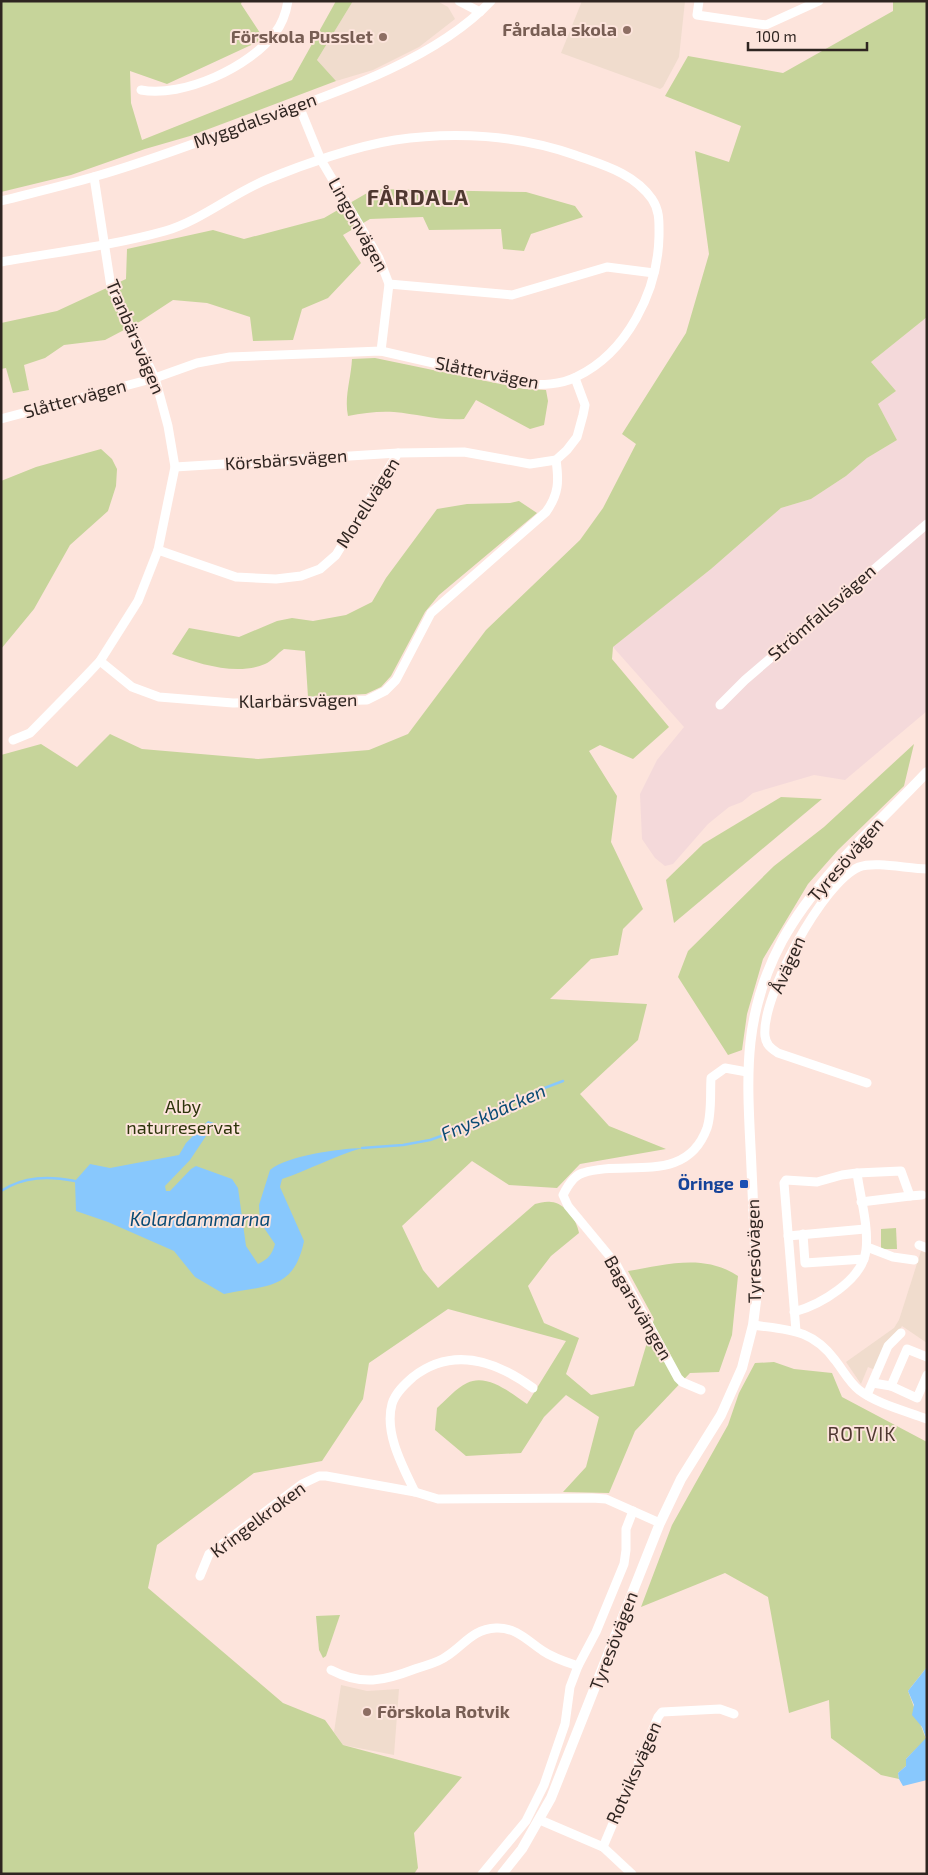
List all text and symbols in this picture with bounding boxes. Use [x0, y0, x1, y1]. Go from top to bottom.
place label: Fårdala skola [502, 18, 617, 40]
scale bar [748, 20, 867, 52]
marker: Fårdala skola [621, 24, 633, 36]
place label: Förskola Pusslet [231, 25, 374, 47]
text: 100 m [756, 27, 797, 45]
marker: Förskola Pusslet [377, 31, 389, 43]
street label: Myggdalsvägen [190, 88, 319, 153]
street label: Lingonvägen [324, 174, 394, 275]
district label: FÅRDALA [367, 183, 469, 209]
street label: Tranbärsvägen [102, 276, 170, 397]
street label: Slåttervägen [433, 351, 541, 393]
street label: Slåttervägen [21, 374, 128, 422]
street label: Körsbärsvägen [224, 444, 348, 474]
street label: Morellvägen [331, 453, 404, 552]
street label: Strömfallsvägen [763, 559, 880, 665]
street label: Klarbärsvägen [238, 688, 358, 712]
street label: Tyresövägen [803, 813, 888, 906]
street label: Åvägen [765, 933, 809, 997]
water label: Fnyskbäcken [437, 1078, 549, 1146]
park label: Alby naturreservat [126, 1095, 240, 1138]
place label: Öringe [678, 1172, 734, 1194]
marker: Öringe [738, 1178, 750, 1190]
street label: Tyresövägen [741, 1199, 765, 1303]
water label: Kolardammarna [130, 1207, 270, 1230]
street label: Bagarsvängen [600, 1251, 678, 1364]
district label: ROTVIK [828, 1422, 897, 1445]
street label: Kringelkroken [206, 1476, 309, 1562]
street label: Tyresövägen [584, 1588, 642, 1693]
place label: Förskola Rotvik [377, 1700, 510, 1722]
marker: Förskola Rotvik [361, 1706, 373, 1718]
street label: Rotviksvägen [601, 1718, 665, 1827]

